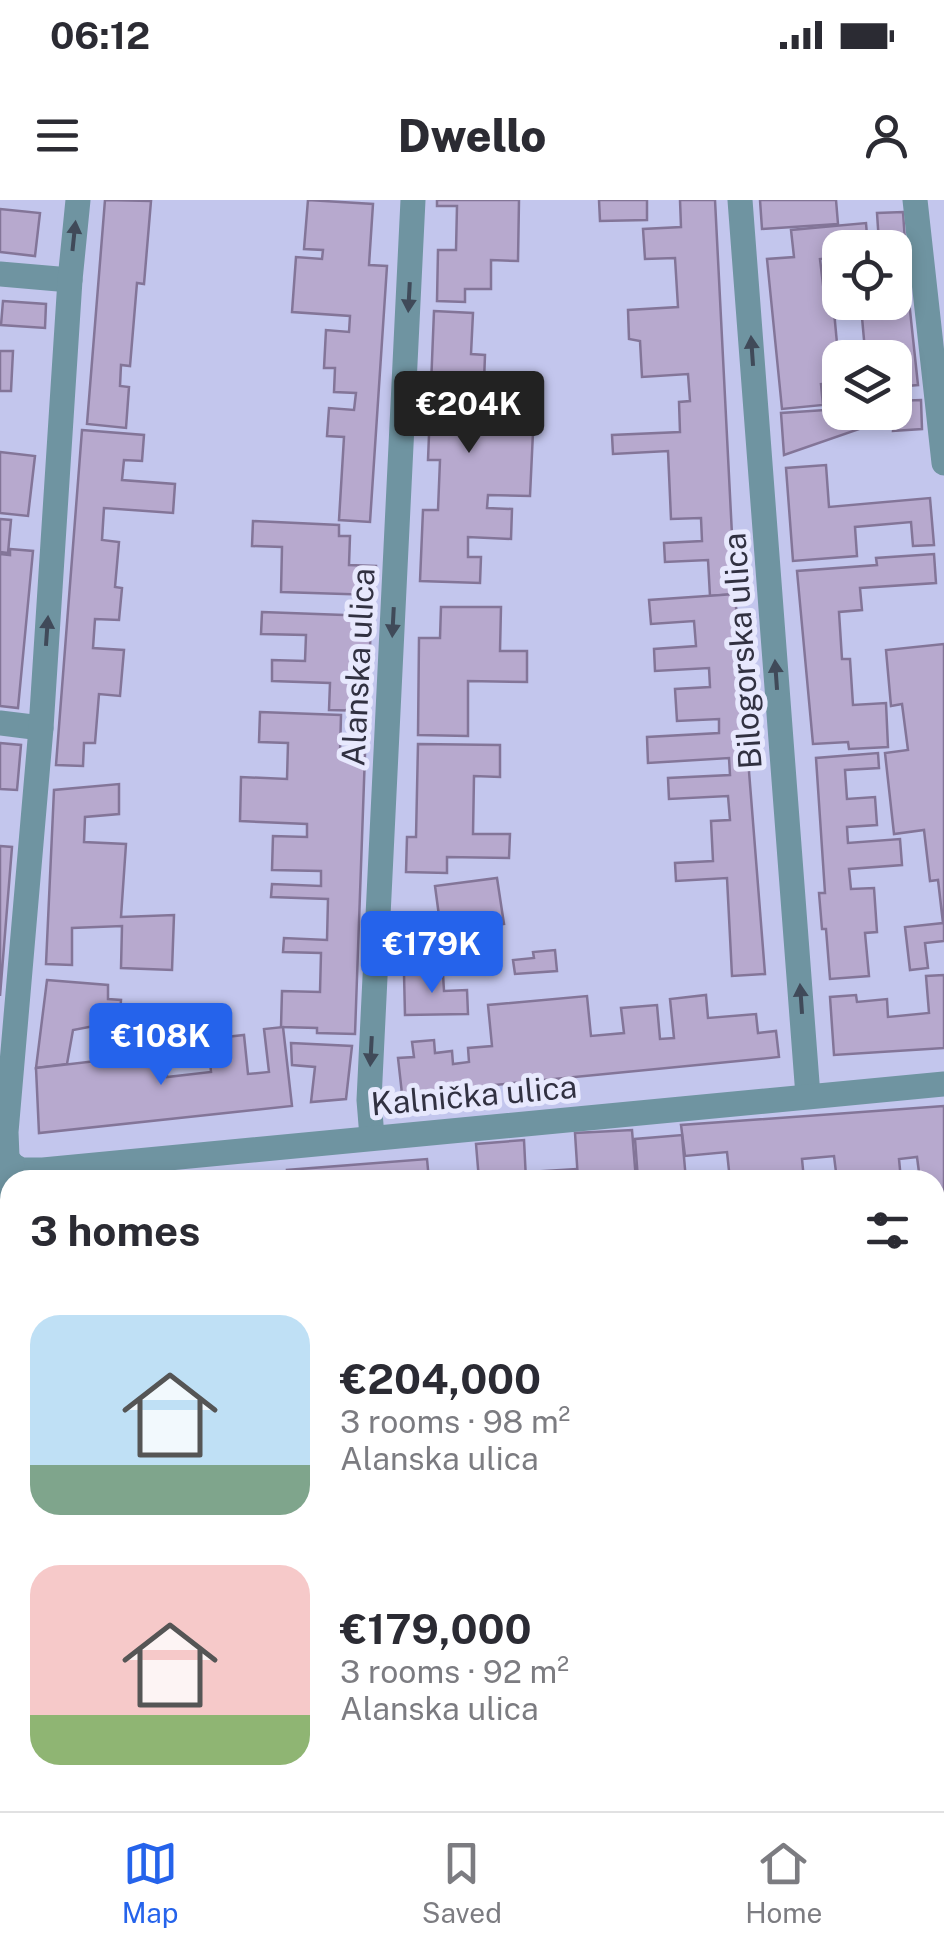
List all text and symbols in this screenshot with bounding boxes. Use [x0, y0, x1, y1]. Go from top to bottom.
text: 06:12 [50, 13, 150, 58]
icon: menu [30, 108, 85, 163]
icon: person [859, 108, 914, 163]
text: Dwello [398, 109, 546, 162]
one-way arrow [67, 220, 83, 252]
map controls [822, 230, 912, 430]
button: locate [822, 230, 912, 320]
one-way arrow [400, 282, 416, 314]
one-way arrow [743, 334, 759, 366]
button: layers [822, 340, 912, 430]
pin: €204K [399, 371, 539, 456]
text: €204K [416, 385, 522, 422]
street label: Bilogorska ulica [715, 532, 769, 770]
street label: Alanska ulica [334, 567, 382, 767]
one-way arrow [384, 607, 400, 638]
one-way arrow [39, 614, 55, 646]
one-way arrow [768, 659, 784, 690]
pin: €179K [362, 911, 502, 996]
text: €179K [383, 925, 481, 962]
one-way arrow [792, 983, 808, 1015]
pin: €108K [91, 1003, 231, 1088]
text: €108K [111, 1017, 211, 1054]
one-way arrow [363, 1036, 379, 1068]
street label: Kalnička ulica [369, 1068, 579, 1122]
icon: filters [860, 1203, 915, 1258]
text: 3 homes [30, 1206, 200, 1255]
text: €204,000 [340, 1354, 541, 1403]
icon: home [110, 1355, 230, 1475]
text: 3 rooms · 98 m² [340, 1403, 570, 1440]
text: Alanska ulica [340, 1440, 539, 1477]
text: €179,000 [340, 1604, 532, 1653]
icon: home [110, 1605, 230, 1725]
text: 3 rooms · 92 m² [340, 1653, 569, 1690]
text: Alanska ulica [340, 1690, 539, 1727]
tab: Map [122, 1836, 179, 1929]
tab: Saved [422, 1836, 502, 1929]
tab: Home [745, 1836, 822, 1929]

